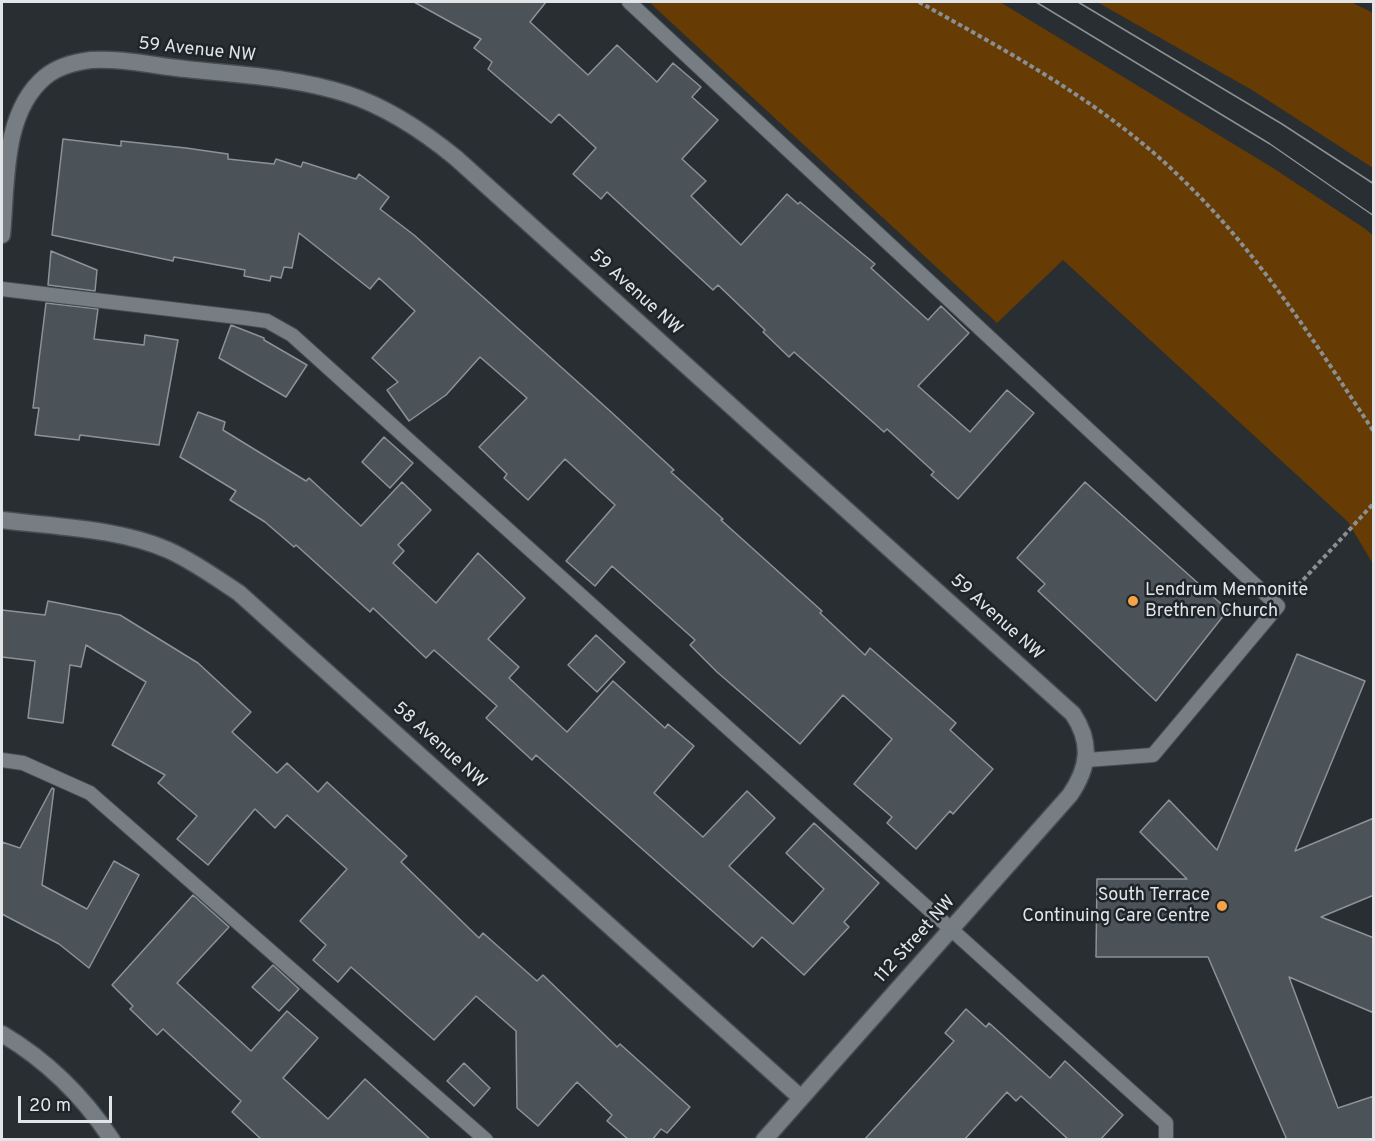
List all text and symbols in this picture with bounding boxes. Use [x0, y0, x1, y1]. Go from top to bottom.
street label: 59 Avenue NW [137, 34, 257, 68]
street label: 59 Avenue NW [584, 245, 686, 341]
street label: 59 Avenue NW [945, 570, 1047, 666]
place label: Lendrum Mennonite Brethren Church [1145, 580, 1308, 622]
marker: Lendrum Mennonite Brethren Church [1126, 594, 1140, 608]
street label: 58 Avenue NW [388, 698, 490, 794]
place label: South Terrace Continuing Care Centre [1022, 885, 1210, 928]
street label: 112 Street NW [871, 892, 961, 988]
marker: South Terrace Continuing Care Centre [1215, 899, 1229, 913]
scale bar [21, 1084, 116, 1122]
text: 20 m [29, 1095, 71, 1118]

